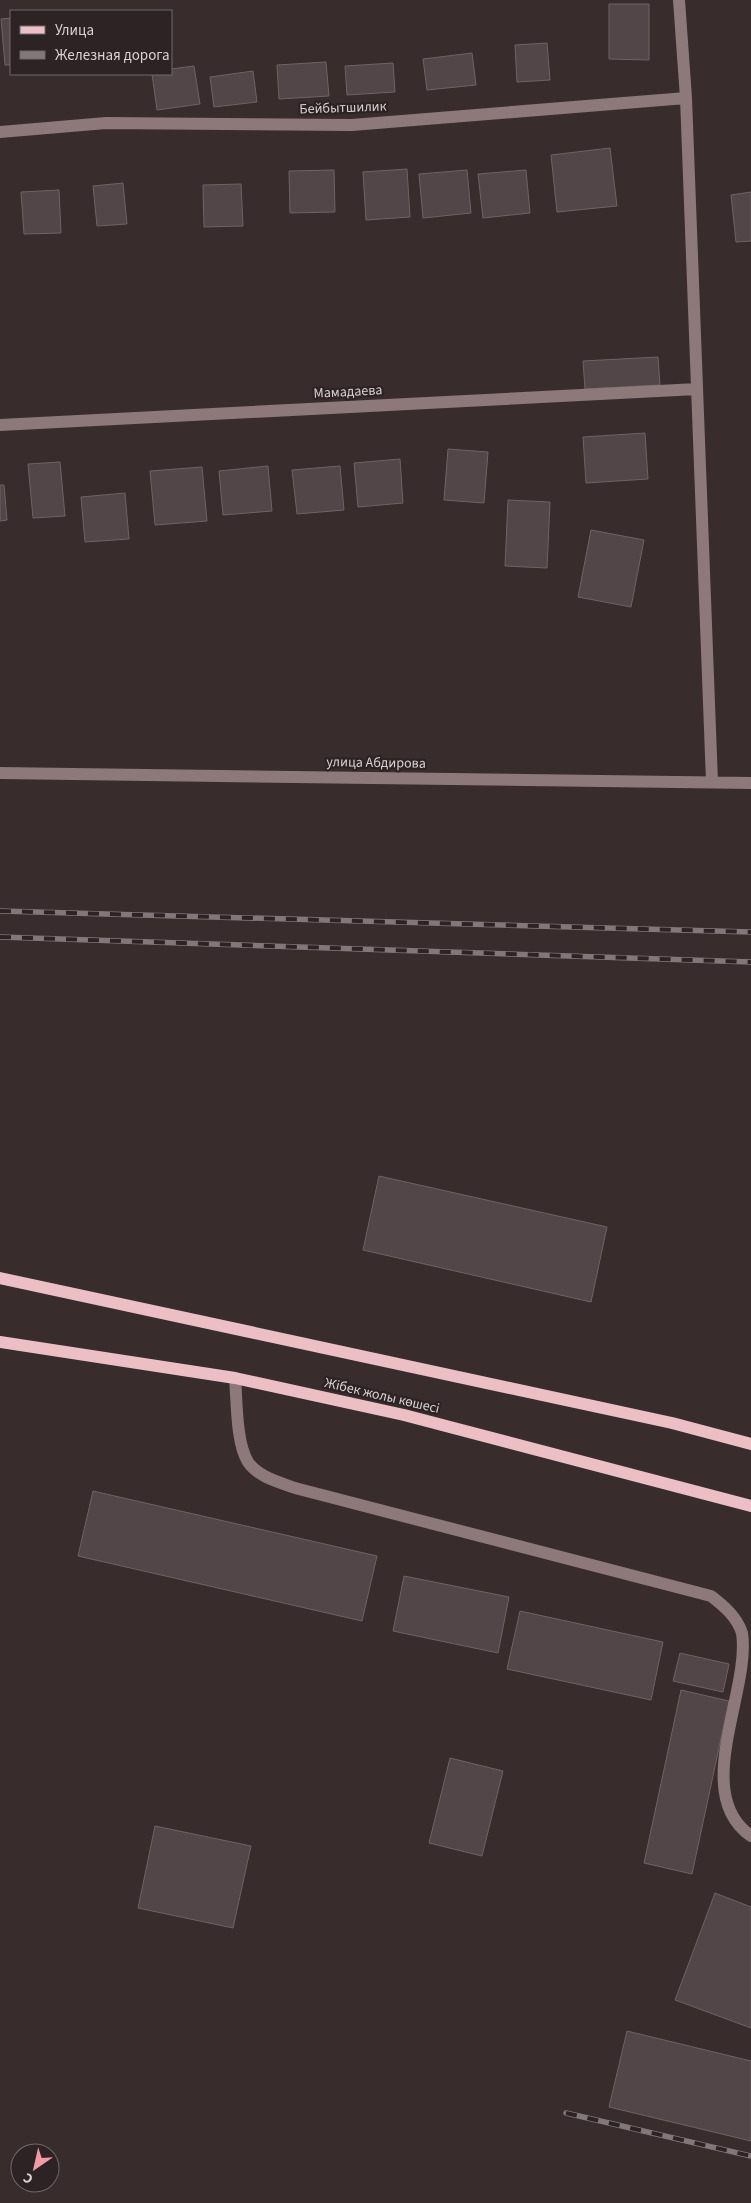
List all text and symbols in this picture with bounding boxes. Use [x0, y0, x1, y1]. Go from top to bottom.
legend [10, 10, 172, 75]
text: Улица [55, 20, 94, 41]
text: Железная дорога [55, 45, 170, 66]
street label: Бейбытшилик [299, 96, 387, 120]
street label: Мамадаева [313, 380, 383, 404]
street label: улица Абдирова [326, 752, 426, 774]
street label: Жібек жолы көшесі [322, 1373, 442, 1419]
north arrow [10, 2143, 60, 2193]
text: С [19, 2167, 37, 2189]

